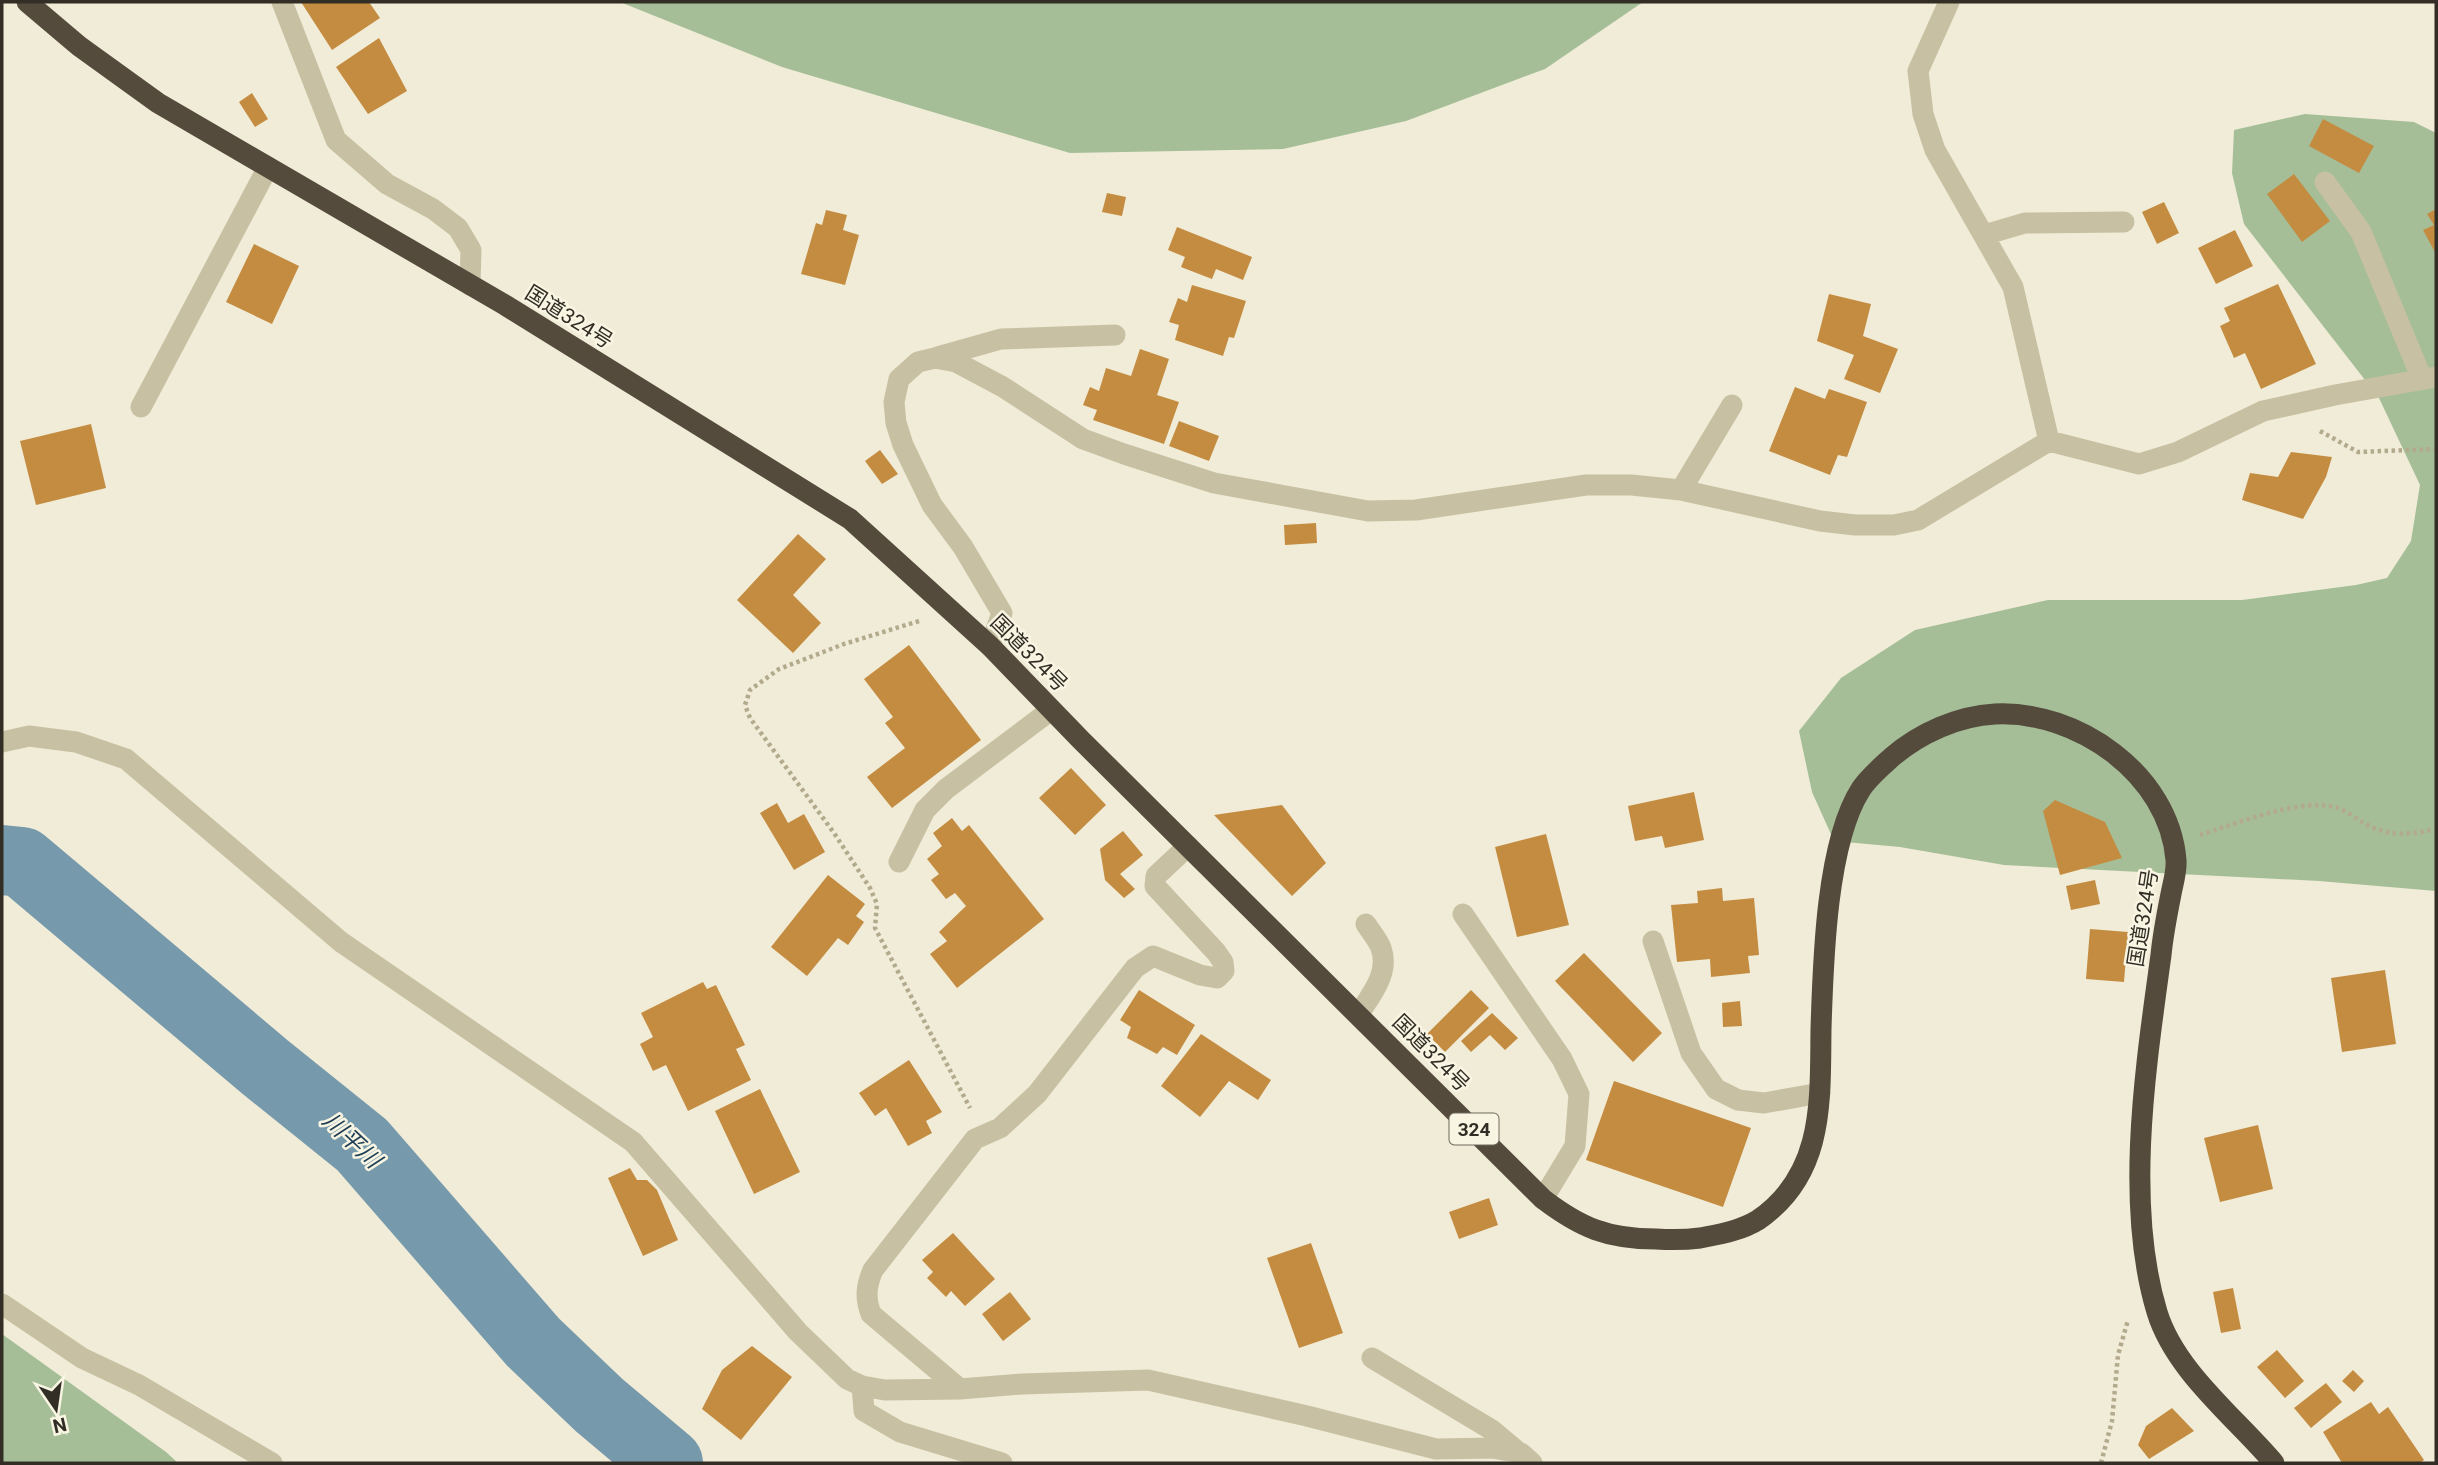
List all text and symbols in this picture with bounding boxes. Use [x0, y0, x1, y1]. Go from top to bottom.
street label: 国道324号 [521, 281, 617, 353]
street label: 国道324号 [986, 610, 1072, 696]
street label: 国道324号 [2123, 868, 2163, 968]
street label: 国道324号 [1388, 1010, 1474, 1096]
water label: 川平川 [317, 1107, 388, 1176]
road number: 324 [1450, 1114, 1498, 1144]
north arrow [21, 1374, 91, 1444]
text: N [51, 1412, 69, 1438]

